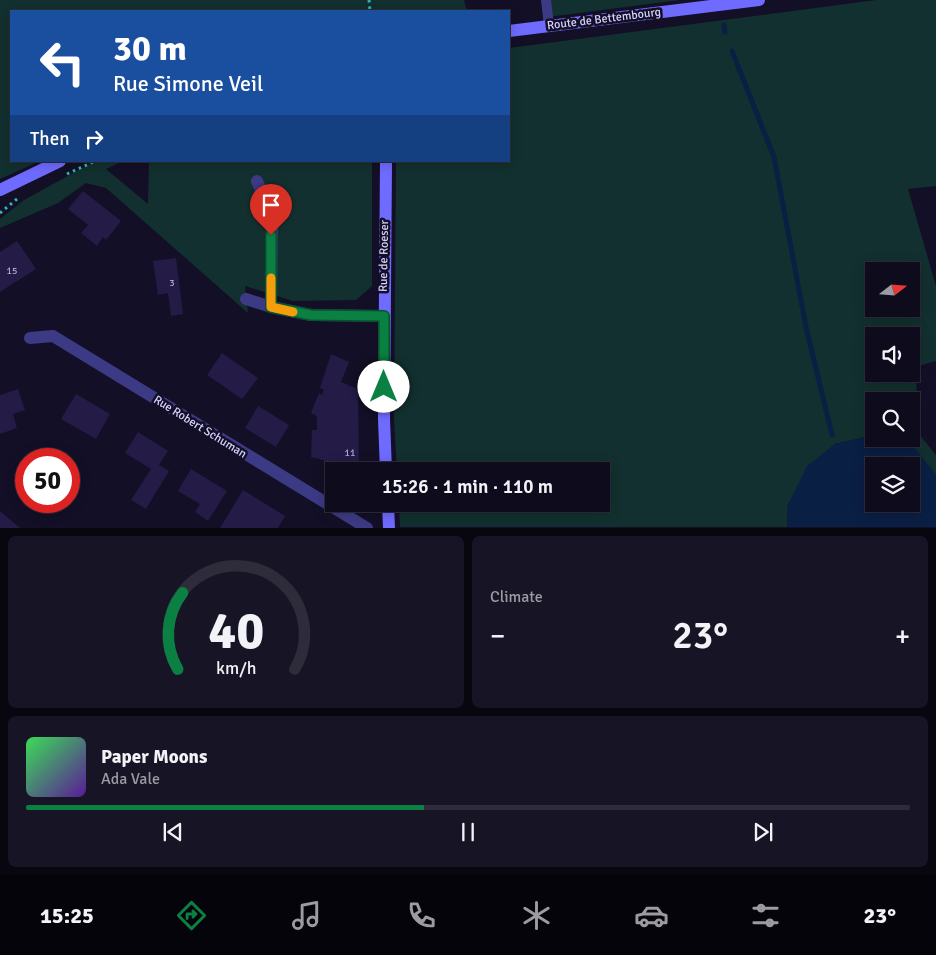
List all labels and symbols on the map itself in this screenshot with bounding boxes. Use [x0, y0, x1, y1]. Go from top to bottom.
street label: Route de Bettembourg [546, 5, 662, 33]
pin [250, 184, 292, 235]
street label: Rue de Roeser [376, 219, 392, 292]
north arrow [865, 262, 920, 318]
house number: 15 [7, 265, 17, 277]
house number: 3 [169, 277, 175, 289]
position arrow [357, 360, 409, 412]
street label: Rue Robert Schuman [151, 392, 249, 462]
house number: 11 [345, 447, 355, 459]
speed limit sign: 50 [15, 448, 80, 513]

